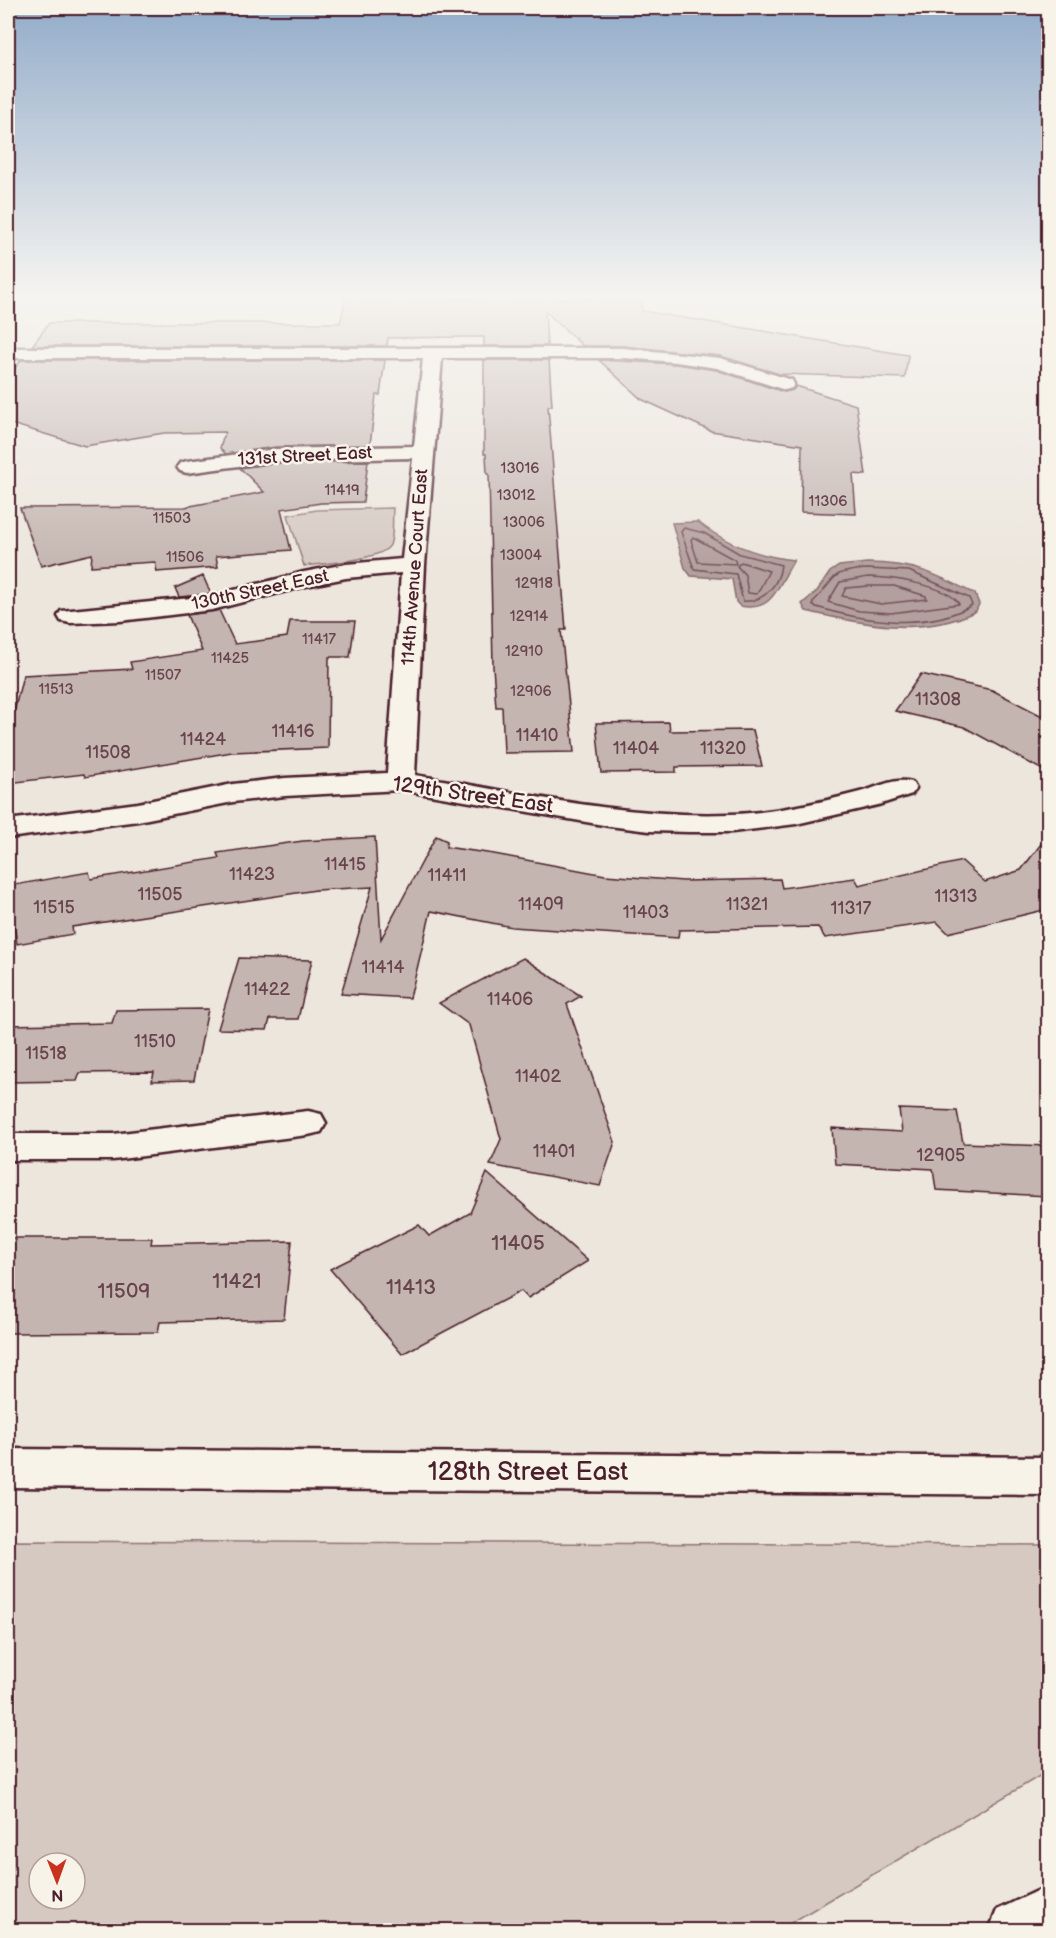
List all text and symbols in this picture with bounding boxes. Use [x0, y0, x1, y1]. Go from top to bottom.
street label: 131st Street East [237, 442, 373, 470]
house number: 13016 [501, 459, 539, 478]
street label: 114th Avenue Court East [398, 468, 432, 666]
house number: 11419 [324, 481, 360, 500]
house number: 13012 [497, 486, 535, 505]
house number: 11306 [809, 492, 847, 511]
house number: 11503 [153, 509, 191, 528]
house number: 13006 [503, 513, 545, 532]
house number: 13004 [500, 546, 542, 565]
house number: 11506 [166, 548, 204, 567]
street label: 130th Street East [190, 565, 331, 615]
house number: 12918 [515, 574, 553, 593]
house number: 12914 [510, 607, 548, 626]
house number: 11417 [302, 630, 337, 649]
house number: 12910 [505, 642, 543, 661]
house number: 11425 [211, 649, 249, 668]
house number: 11507 [145, 666, 182, 685]
house number: 11513 [38, 680, 74, 699]
house number: 12906 [510, 682, 552, 701]
house number: 11308 [915, 689, 961, 710]
house number: 11416 [272, 721, 314, 742]
house number: 11410 [516, 725, 558, 746]
house number: 11424 [180, 729, 226, 750]
house number: 11404 [613, 738, 659, 759]
house number: 11320 [700, 738, 746, 759]
house number: 11508 [85, 742, 131, 763]
street label: 129th Street East [391, 771, 555, 819]
house number: 11415 [324, 854, 366, 875]
house number: 11423 [229, 864, 275, 885]
house number: 11411 [428, 865, 466, 886]
house number: 11505 [137, 884, 183, 905]
house number: 11313 [934, 886, 978, 907]
house number: 11409 [518, 894, 564, 915]
house number: 11321 [726, 894, 768, 915]
house number: 11515 [33, 897, 75, 918]
house number: 11317 [831, 898, 872, 919]
house number: 11403 [623, 902, 669, 923]
house number: 11414 [362, 957, 404, 978]
house number: 11422 [244, 979, 290, 1000]
house number: 11406 [487, 989, 533, 1010]
house number: 11510 [134, 1031, 176, 1052]
house number: 11518 [25, 1043, 67, 1064]
house number: 11402 [515, 1066, 561, 1087]
house number: 11401 [533, 1141, 575, 1162]
house number: 12905 [917, 1145, 965, 1166]
house number: 11405 [491, 1231, 545, 1256]
house number: 11421 [212, 1269, 262, 1294]
house number: 11413 [386, 1275, 436, 1300]
house number: 11509 [98, 1279, 150, 1304]
street label: 128th Street East [428, 1457, 628, 1488]
north arrow [27, 1851, 87, 1911]
text: N [51, 1885, 63, 1904]

